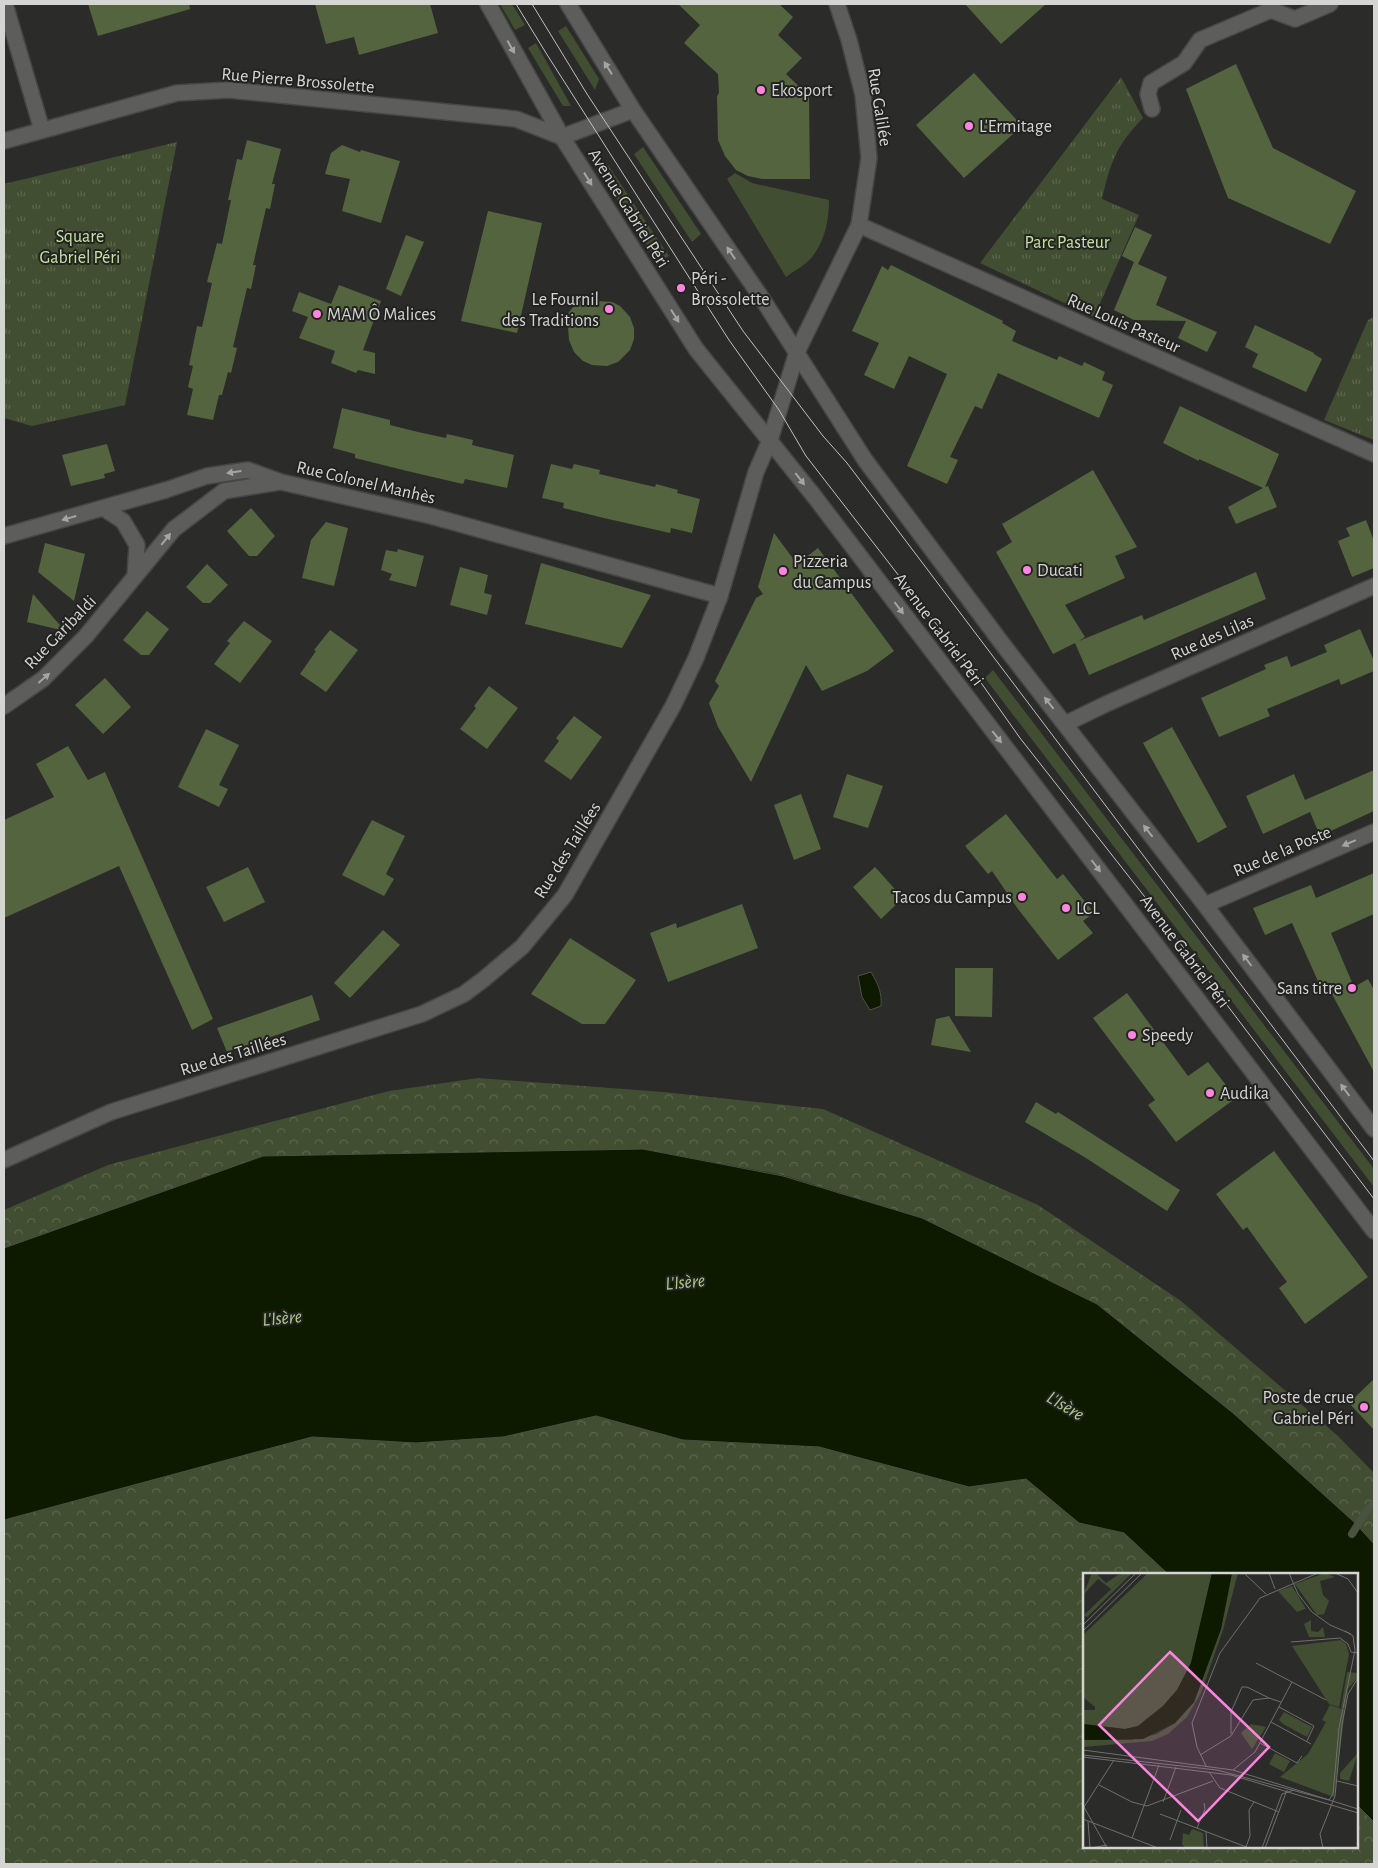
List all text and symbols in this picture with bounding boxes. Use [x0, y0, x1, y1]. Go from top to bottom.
one-way arrow [507, 39, 515, 54]
one-way arrow [603, 62, 612, 75]
street label: Rue Pierre Brossolette [221, 65, 375, 97]
street label: Rue Galilée [864, 67, 894, 148]
place label: Ekosport [771, 82, 833, 100]
marker: Ekosport [755, 84, 767, 96]
place label: L'Ermitage [979, 118, 1052, 136]
marker: L'Ermitage [963, 120, 975, 132]
street label: Avenue Gabriel Péri [584, 146, 672, 271]
one-way arrow [583, 172, 592, 185]
park label: Square Gabriel Péri [40, 228, 120, 267]
park label: Parc Pasteur [1024, 234, 1110, 252]
one-way arrow [726, 247, 736, 260]
place label: Péri - Brossolette [691, 270, 770, 309]
marker: Péri - Brossolette [675, 282, 687, 294]
place label: Le Fournil des Traditions [502, 291, 599, 330]
street label: Rue Louis Pasteur [1064, 291, 1183, 357]
place label: MAM Ô Malices [327, 303, 436, 324]
marker: Le Fournil des Traditions [603, 303, 615, 315]
marker: MAM Ô Malices [311, 308, 323, 320]
one-way arrow [670, 309, 679, 322]
street label: Rue Colonel Manhès [295, 458, 437, 508]
one-way arrow [226, 469, 242, 477]
one-way arrow [794, 472, 805, 485]
one-way arrow [61, 514, 76, 522]
one-way arrow [161, 532, 172, 545]
place label: Pizzeria du Campus [793, 553, 871, 592]
place label: Ducati [1037, 562, 1083, 580]
marker: Ducati [1021, 564, 1033, 576]
marker: Pizzeria du Campus [777, 565, 789, 577]
street label: Avenue Gabriel Péri [890, 570, 986, 689]
street label: Rue Garibaldi [21, 592, 100, 673]
one-way arrow [893, 601, 904, 614]
street label: Rue des Lilas [1168, 612, 1257, 664]
one-way arrow [37, 672, 49, 684]
one-way arrow [1043, 697, 1054, 710]
one-way arrow [992, 730, 1003, 743]
street label: Rue des Taillées [531, 799, 605, 902]
street label: Rue de la Poste [1231, 823, 1334, 881]
one-way arrow [1143, 825, 1153, 838]
one-way arrow [1342, 839, 1356, 847]
one-way arrow [1091, 859, 1101, 873]
place label: Tacos du Campus [892, 889, 1012, 907]
marker: Tacos du Campus [1016, 891, 1028, 903]
street label: Avenue Gabriel Péri [1136, 892, 1232, 1011]
place label: LCL [1076, 900, 1100, 918]
marker: LCL [1060, 902, 1072, 914]
one-way arrow [1242, 953, 1252, 967]
place label: Sans titre [1277, 980, 1342, 998]
marker: Sans titre [1346, 982, 1358, 994]
place label: Speedy [1142, 1027, 1194, 1045]
marker: Speedy [1126, 1029, 1138, 1041]
street label: Rue des Taillées [178, 1030, 288, 1080]
one-way arrow [1340, 1083, 1350, 1097]
place label: Audika [1220, 1085, 1269, 1103]
marker: Audika [1204, 1087, 1216, 1099]
water label: L'Isère [664, 1271, 706, 1294]
water label: L'Isère [261, 1307, 303, 1330]
water label: L'Isère [1043, 1388, 1087, 1425]
place label: Poste de crue Gabriel Péri [1263, 1389, 1354, 1428]
marker: Poste de crue Gabriel Péri [1358, 1401, 1370, 1413]
inset map [1083, 1573, 1358, 1848]

